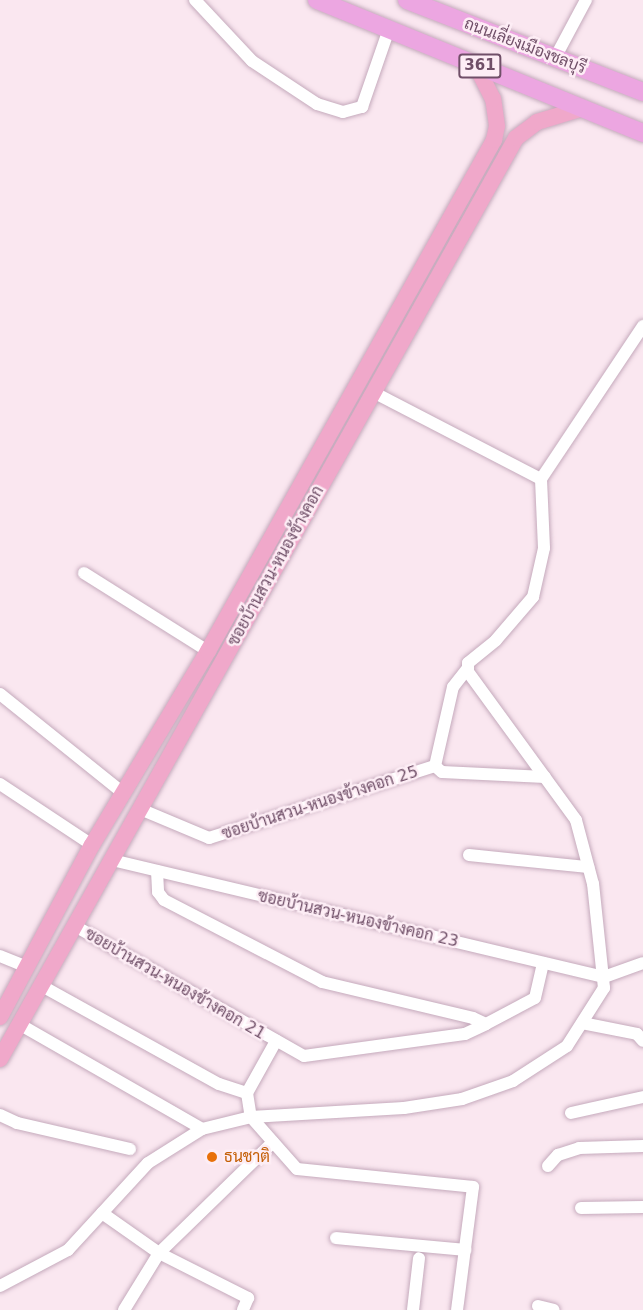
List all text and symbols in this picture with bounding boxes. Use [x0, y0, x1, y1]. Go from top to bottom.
street label: ถนนเลี่ยงเมืองชลบุรี [461, 14, 589, 78]
road number: 361 [458, 54, 502, 78]
street label: ซอยบ้านสวน-หนองข้างคอก [224, 483, 328, 649]
street label: ซอยบ้านสวน-หนองข้างคอก 25 [219, 762, 421, 844]
street label: ซอยบ้านสวน-หนองข้างคอก 23 [256, 887, 460, 951]
street label: ซอยบ้านสวน-หนองข้างคอก 21 [81, 924, 269, 1044]
place label: ธนชาติ [224, 1147, 270, 1167]
marker: ธนชาติ [205, 1150, 219, 1164]

